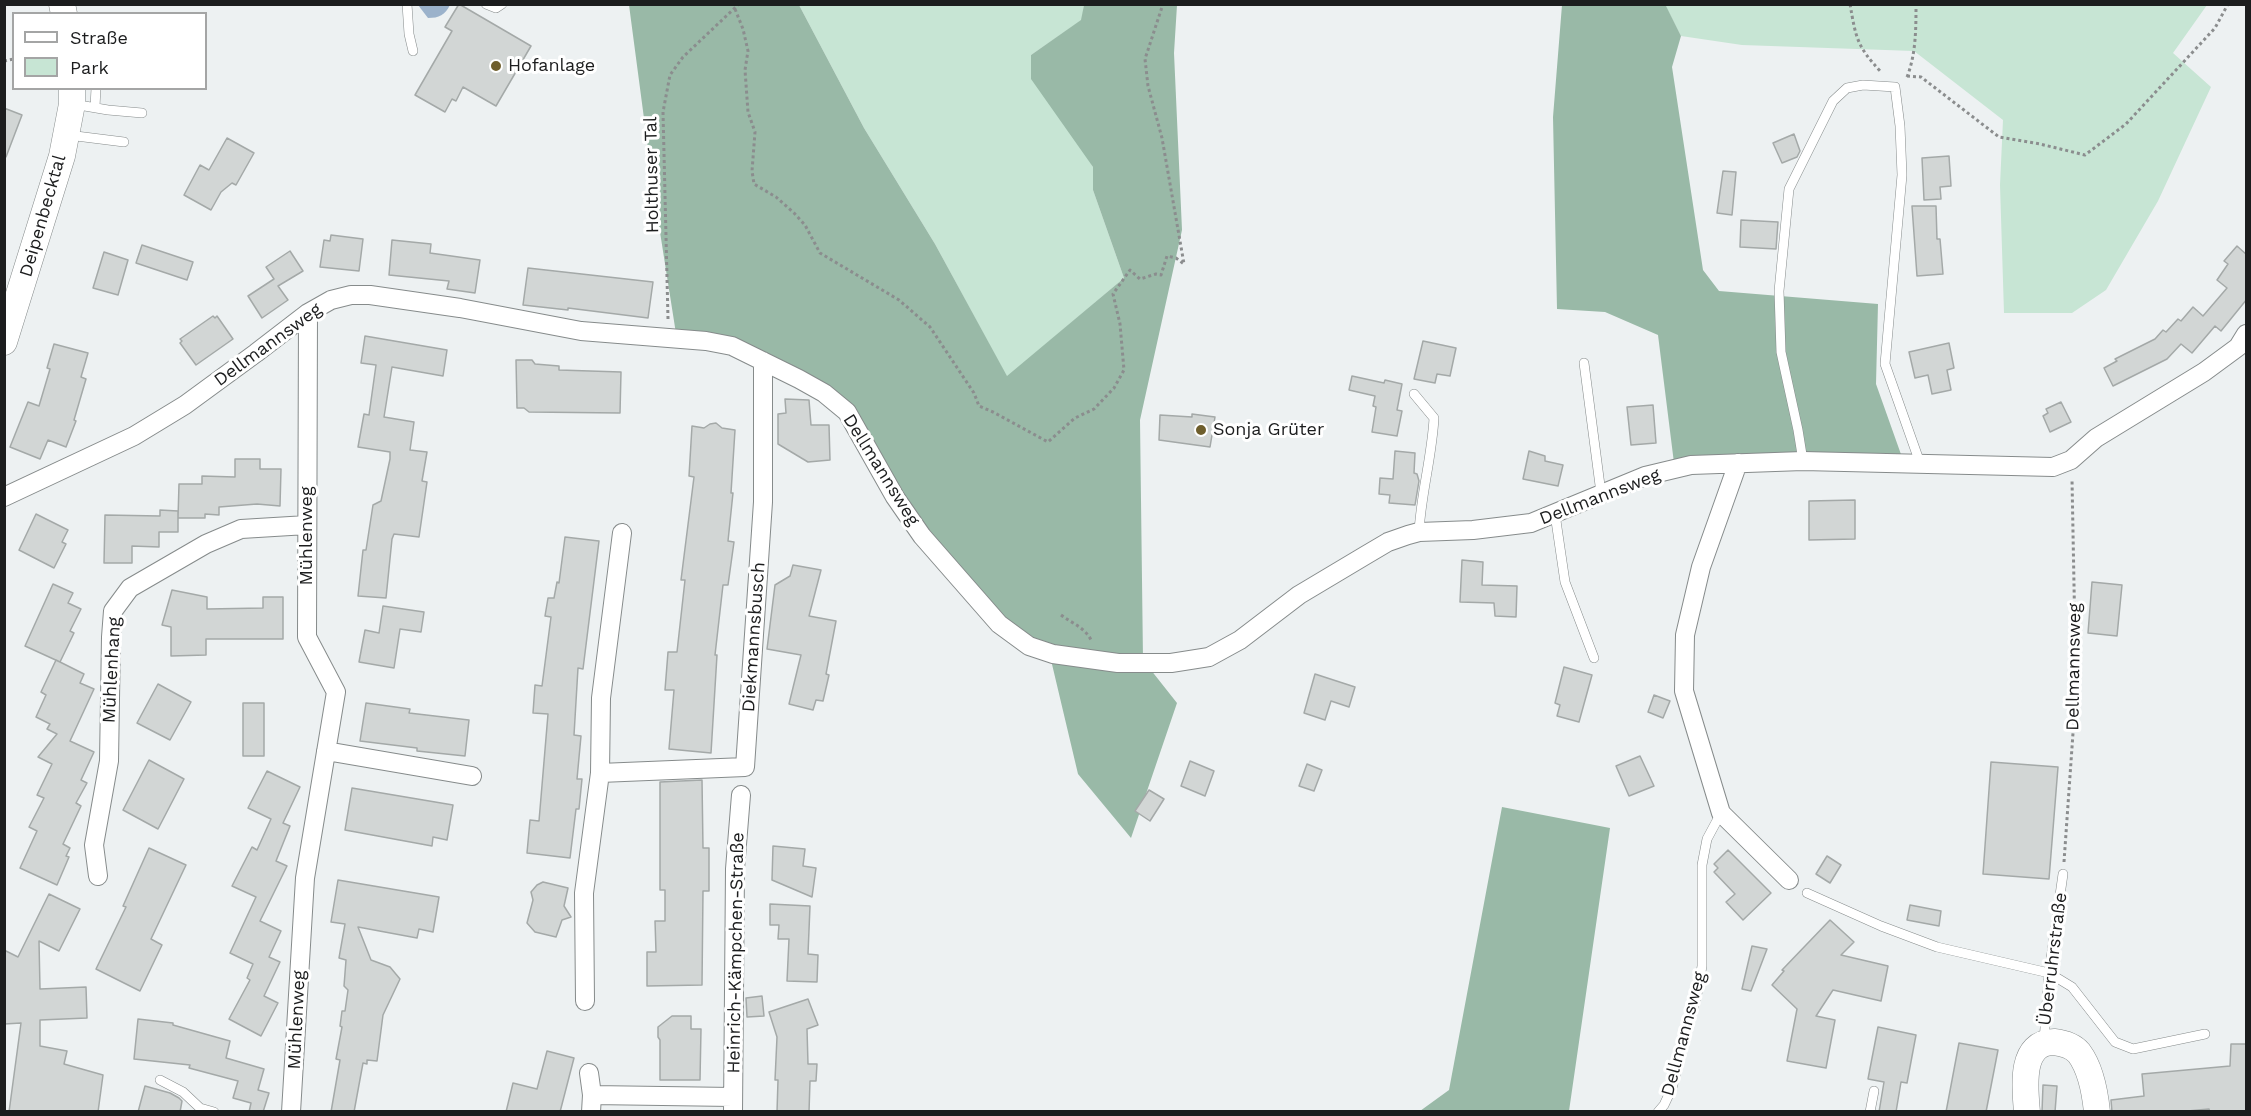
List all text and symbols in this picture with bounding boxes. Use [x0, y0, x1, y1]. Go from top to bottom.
legend [12, 12, 207, 90]
text: Straße [70, 27, 128, 48]
place label: Hofanlage [508, 55, 595, 77]
text: Park [70, 57, 109, 78]
marker: Hofanlage [489, 59, 503, 73]
street label: Holthuser Tal [640, 116, 664, 234]
street label: Deipenbecktal [15, 152, 71, 280]
street label: Dellmannsweg [210, 299, 326, 391]
street label: Dellmannsweg [838, 410, 924, 530]
place label: Sonja Grüter [1213, 419, 1324, 441]
marker: Sonja Grüter [1194, 423, 1208, 437]
street label: Dellmannsweg [1537, 464, 1663, 530]
street label: Mühlenweg [296, 486, 318, 586]
street label: Diekmannsbusch [738, 561, 770, 713]
street label: Dellmannsweg [2062, 603, 2086, 731]
street label: Mühlenhang [98, 616, 126, 724]
street label: Heinrich-Kämpchen-Straße [723, 832, 749, 1074]
street label: Überruhrstraße [2034, 891, 2072, 1027]
street label: Mühlenweg [284, 970, 310, 1070]
street label: Dellmannsweg [1657, 970, 1711, 1098]

